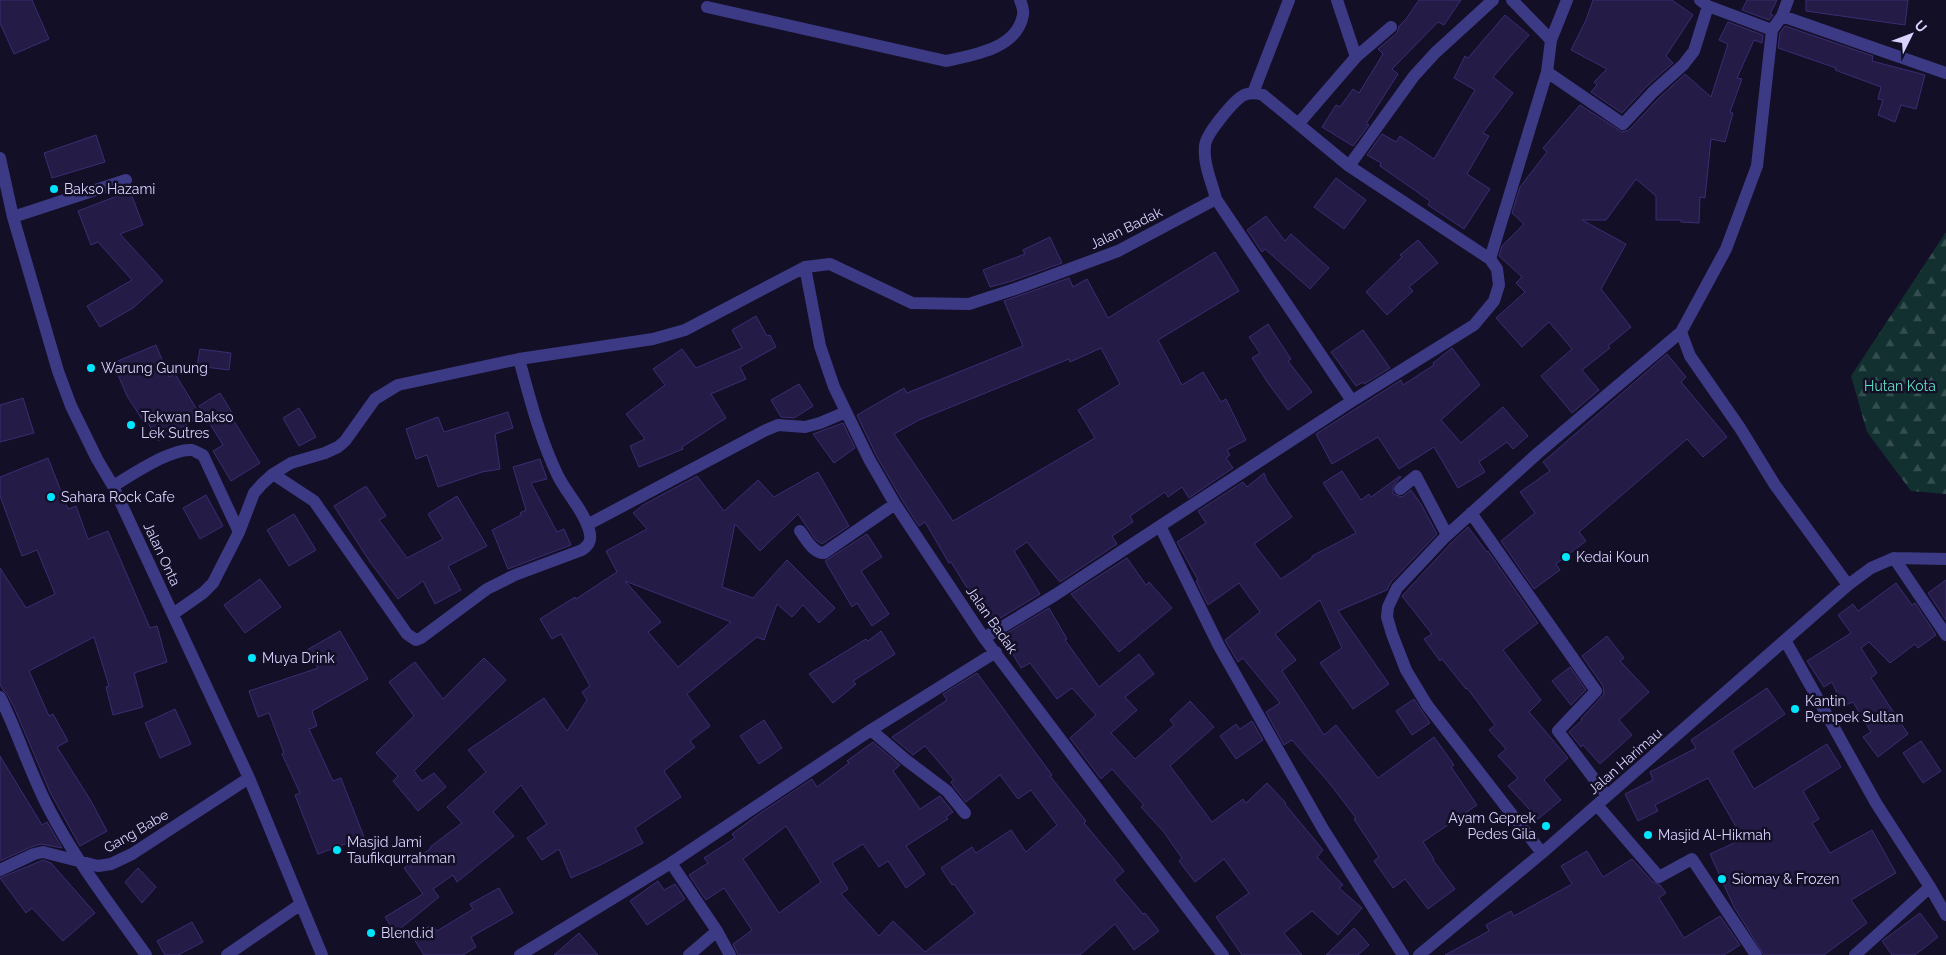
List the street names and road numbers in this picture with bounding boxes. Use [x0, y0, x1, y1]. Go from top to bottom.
street label: Jalan Badak [1087, 203, 1165, 252]
street label: Jalan Onta [140, 520, 184, 588]
street label: Jalan Badak [963, 583, 1021, 657]
street label: Jalan Harimau [1585, 725, 1665, 797]
street label: Gang Babe [101, 806, 171, 856]

